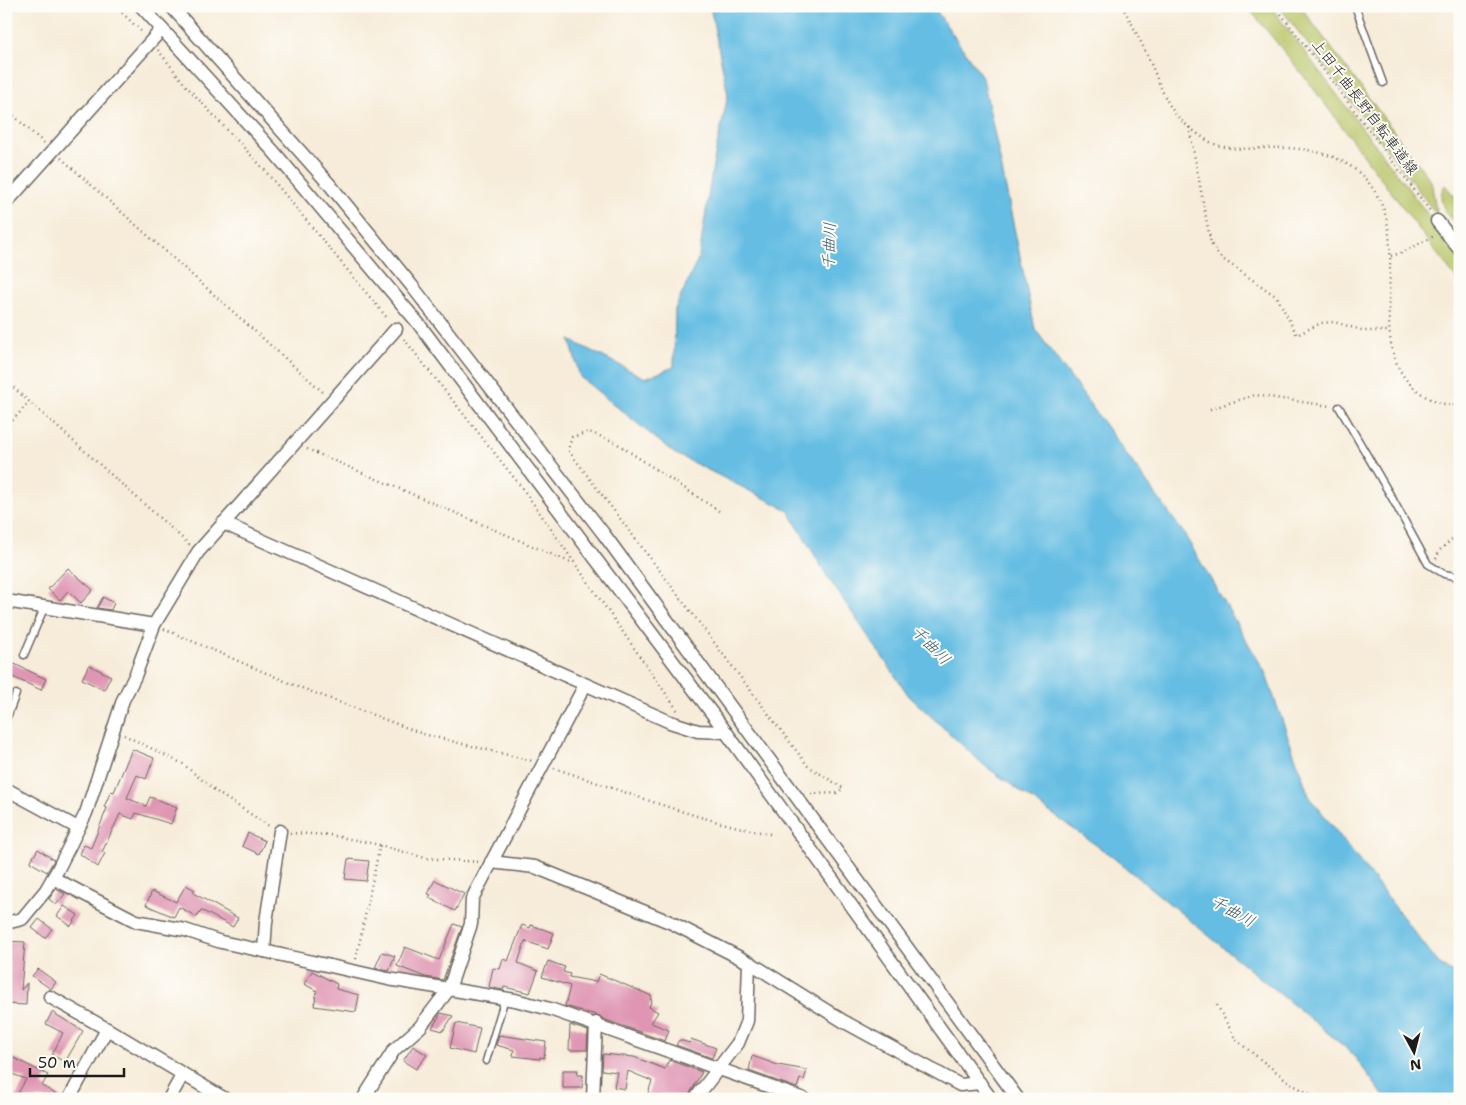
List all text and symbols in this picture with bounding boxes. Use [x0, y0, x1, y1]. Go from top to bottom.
street label: 上田千曲長野自転車道線 [1307, 35, 1423, 179]
water label: 千曲川 [818, 222, 840, 270]
water label: 千曲川 [907, 621, 955, 669]
water label: 千曲川 [1207, 890, 1259, 932]
north arrow [1388, 1028, 1438, 1078]
scale bar [30, 1045, 124, 1077]
text: 50 m [38, 1053, 76, 1073]
text: N [1409, 1055, 1422, 1075]

